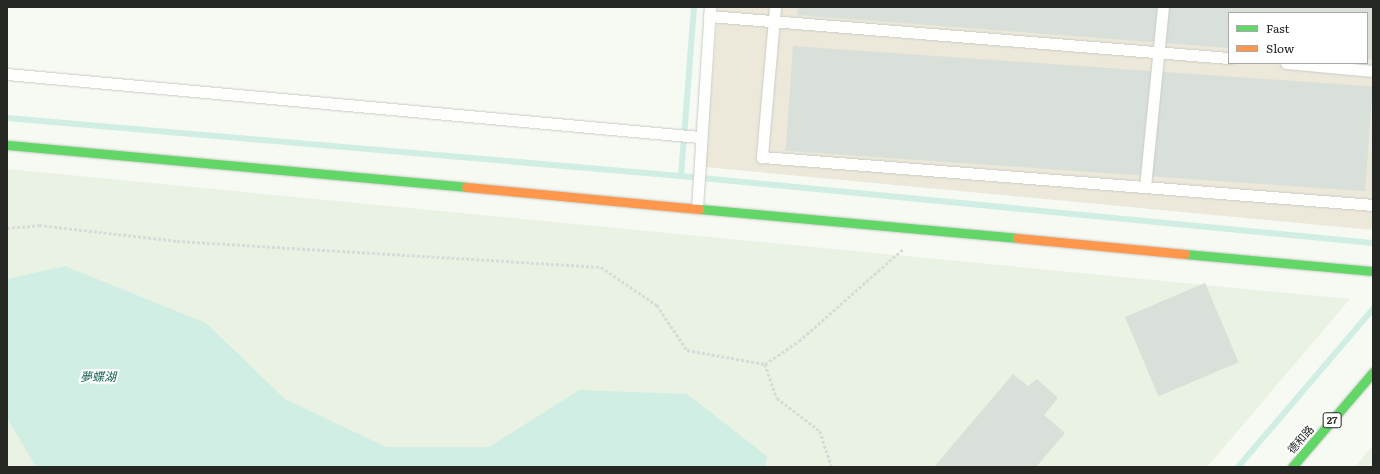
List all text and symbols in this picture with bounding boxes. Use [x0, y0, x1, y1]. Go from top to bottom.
legend [1228, 12, 1368, 64]
text: Fast [1266, 19, 1289, 37]
text: Slow [1266, 39, 1294, 57]
water label: 夢蝶湖 [80, 370, 116, 384]
road number: 27 [1322, 412, 1342, 428]
street label: 德和路 [1284, 422, 1316, 456]

